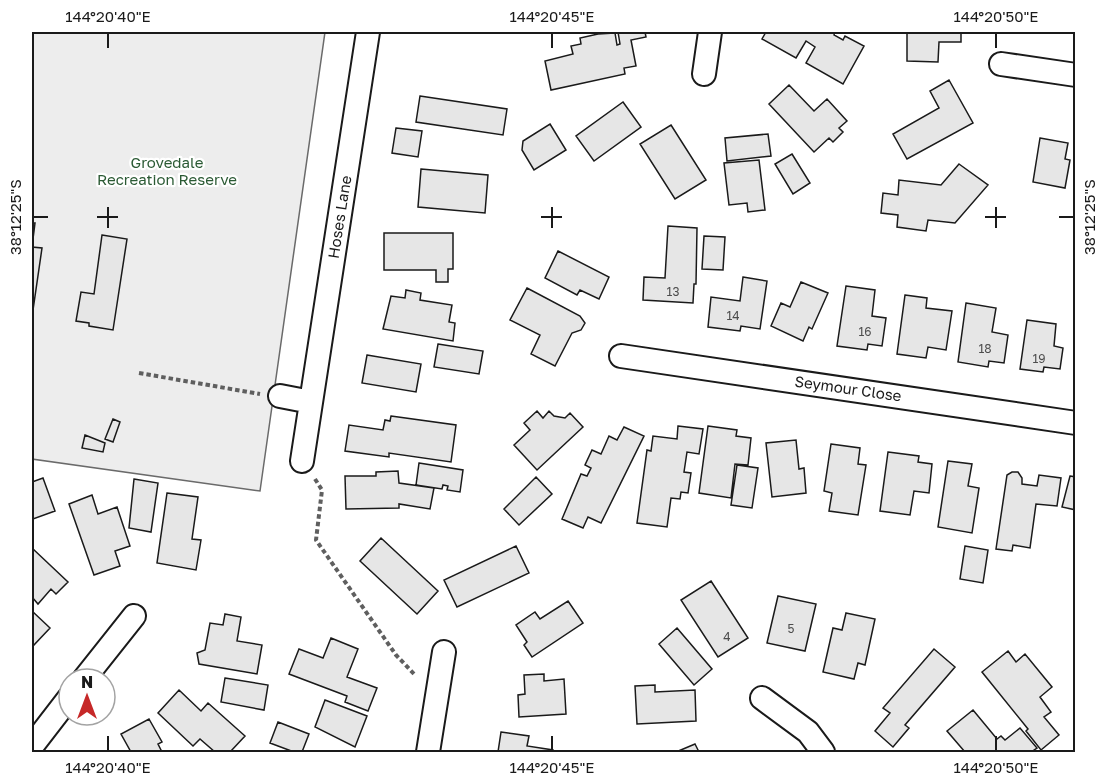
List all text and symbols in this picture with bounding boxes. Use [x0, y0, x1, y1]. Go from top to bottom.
text: 144°20'40"E [65, 7, 151, 25]
text: 144°20'45"E [510, 7, 594, 25]
text: 144°20'50"E [954, 7, 1038, 25]
park label: Grovedale Recreation Reserve [97, 153, 237, 188]
street label: Hoses Lane [324, 174, 355, 260]
text: 38°12'25"S [6, 179, 24, 255]
text: 38°12'25"S [1080, 179, 1098, 255]
house number: 13 [667, 284, 679, 299]
house number: 14 [726, 308, 740, 323]
house number: 16 [858, 324, 872, 339]
house number: 18 [978, 341, 992, 356]
house number: 19 [1032, 351, 1046, 366]
street label: Seymour Close [793, 372, 903, 404]
house number: 5 [788, 621, 795, 636]
house number: 4 [723, 629, 731, 644]
north arrow [57, 667, 117, 727]
text: N [81, 672, 93, 692]
text: 144°20'40"E [65, 758, 151, 776]
text: 144°20'45"E [510, 758, 594, 776]
text: 144°20'50"E [954, 758, 1038, 776]

